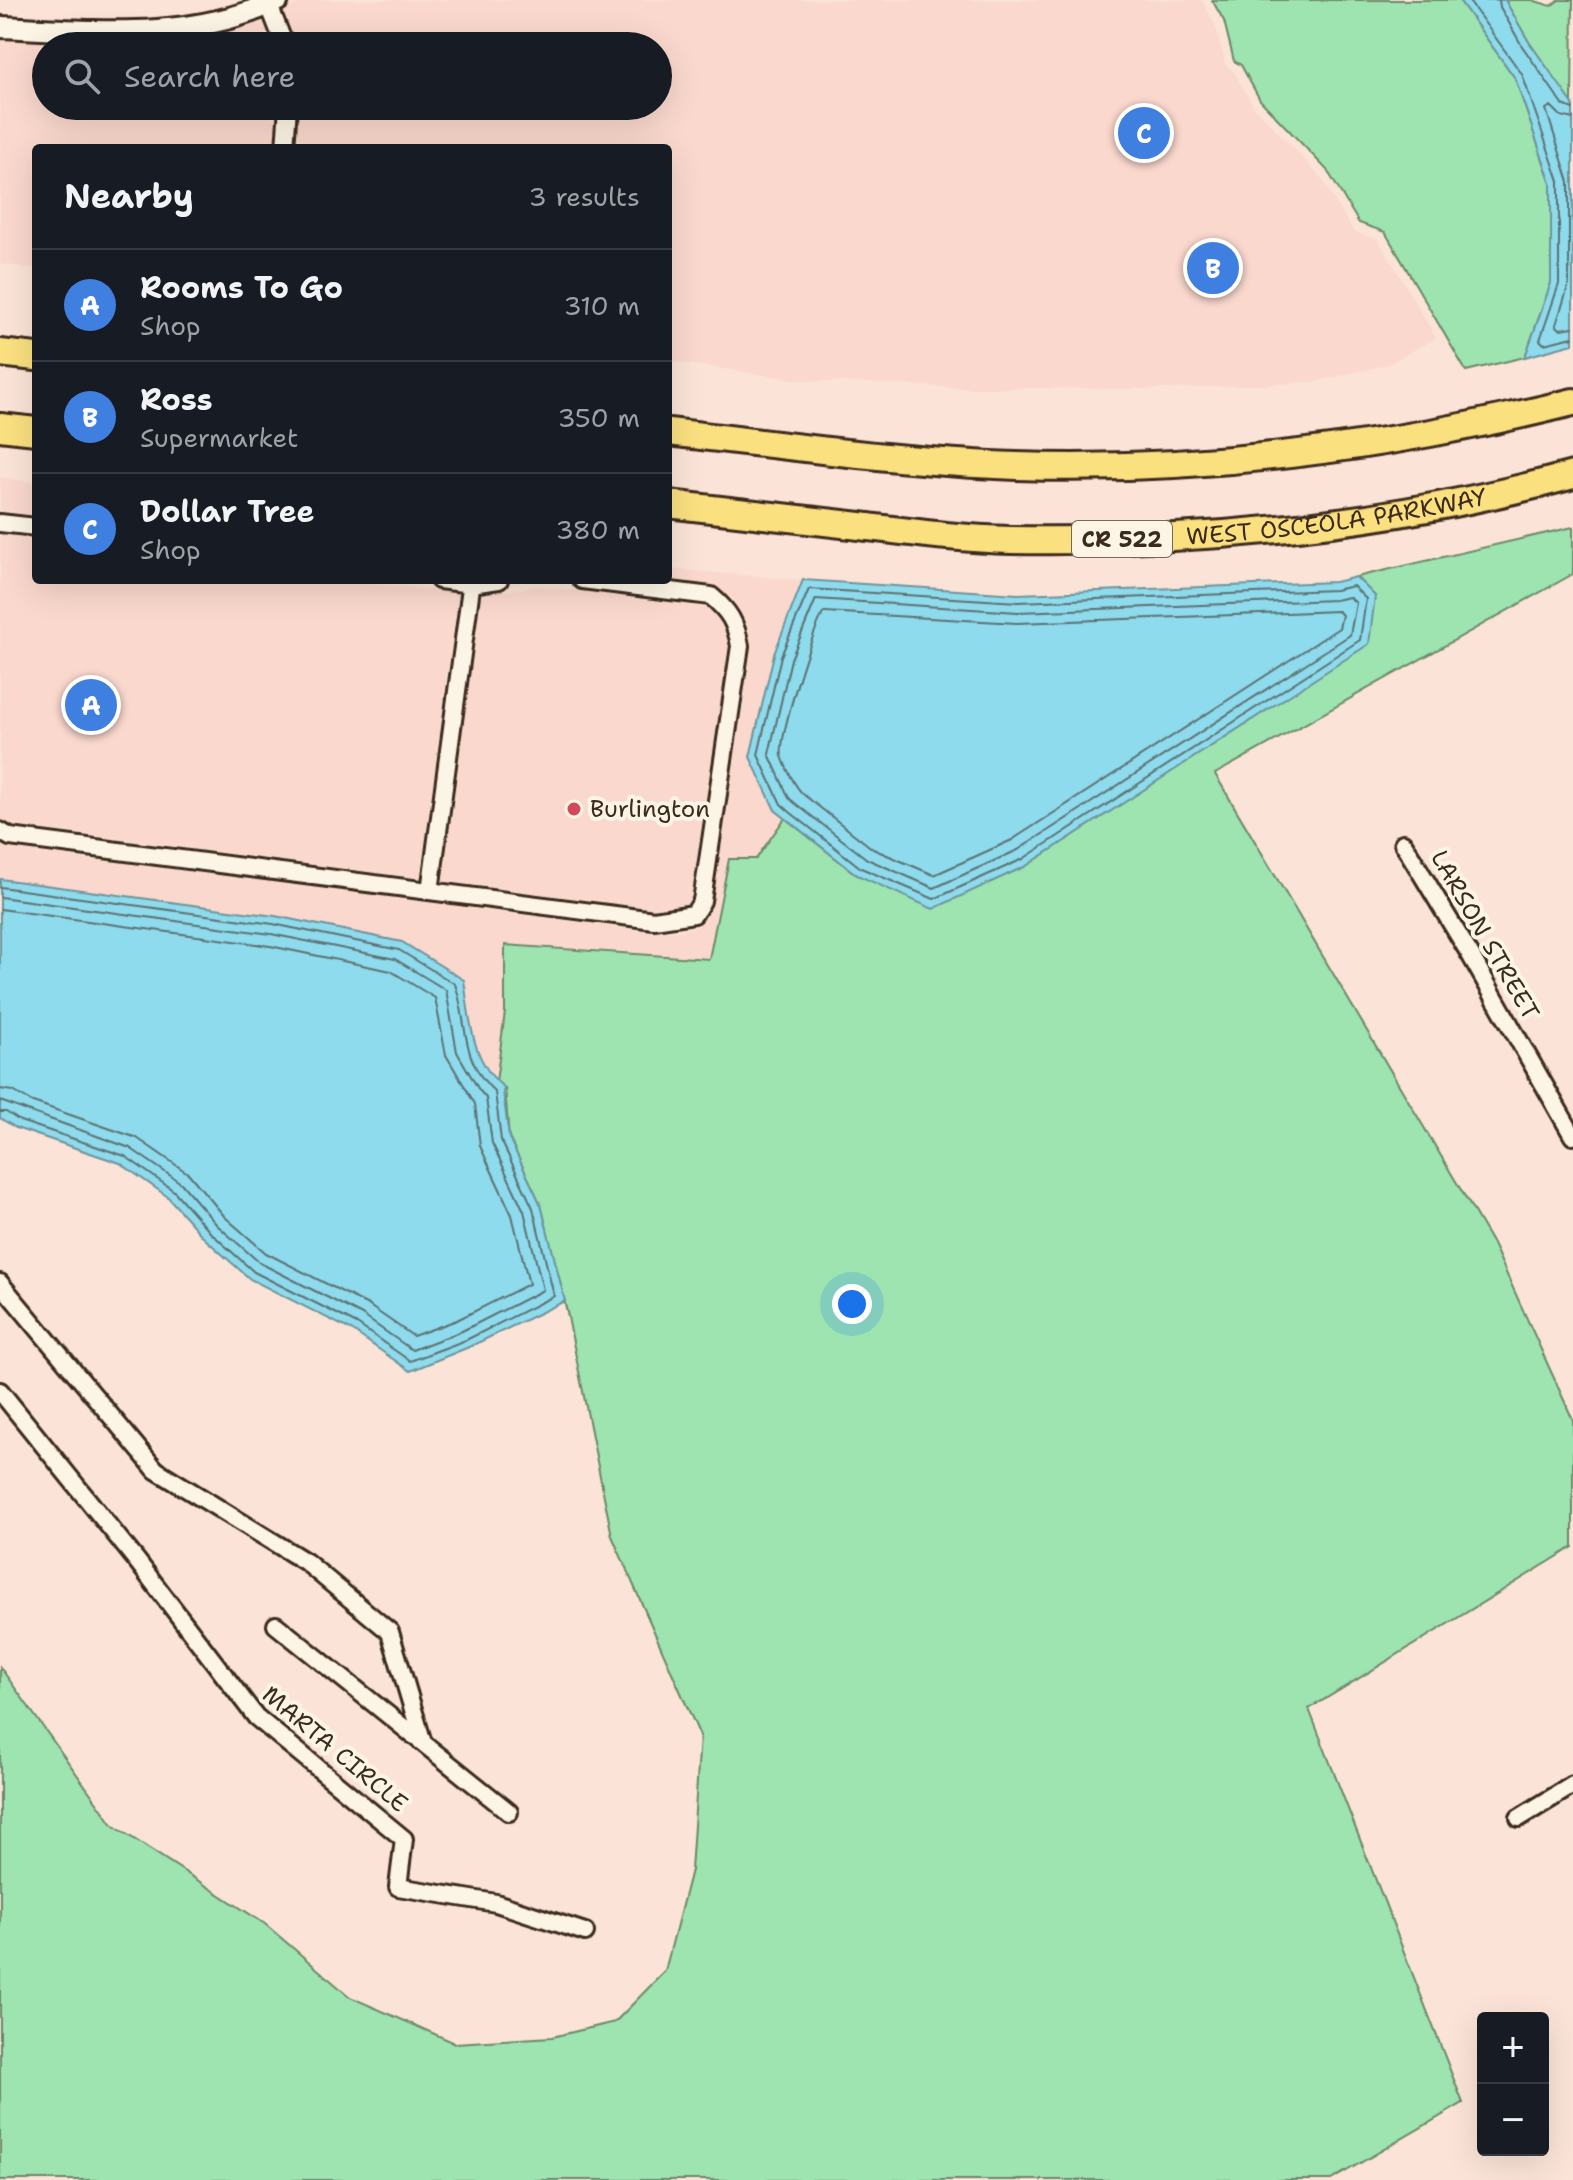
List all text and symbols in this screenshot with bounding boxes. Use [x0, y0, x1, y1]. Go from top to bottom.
search box [32, 32, 672, 120]
icon: search [60, 54, 104, 98]
text: Search here [124, 56, 295, 97]
pin: C [1118, 103, 1170, 163]
text: Nearby [64, 173, 194, 219]
text: 3 results [528, 179, 640, 214]
pin: B [1187, 238, 1239, 298]
text: Rooms To Go [140, 267, 343, 308]
text: A [80, 288, 100, 323]
text: 310 m [564, 288, 640, 323]
text: Shop [140, 308, 201, 343]
text: Ross [140, 379, 213, 420]
text: B [82, 400, 98, 435]
text: 350 m [557, 400, 640, 435]
text: Supermarket [140, 420, 298, 455]
street label: WEST OSCEOLA PARKWAY [1185, 480, 1490, 552]
text: Dollar Tree [140, 491, 315, 532]
text: C [82, 512, 98, 547]
text: 380 m [555, 512, 640, 547]
road number: CR 522 [1072, 521, 1172, 557]
text: Shop [140, 532, 201, 567]
pin: A [65, 675, 117, 735]
place label: Burlington [590, 793, 710, 825]
marker: Burlington [565, 800, 583, 818]
street label: LARSON STREET [1423, 844, 1547, 1026]
your location [832, 1284, 872, 1324]
street label: MARTA CIRCLE [256, 1679, 414, 1819]
map controls [1477, 2012, 1549, 2156]
button: + [1477, 2012, 1549, 2084]
button: − [1477, 2084, 1549, 2156]

